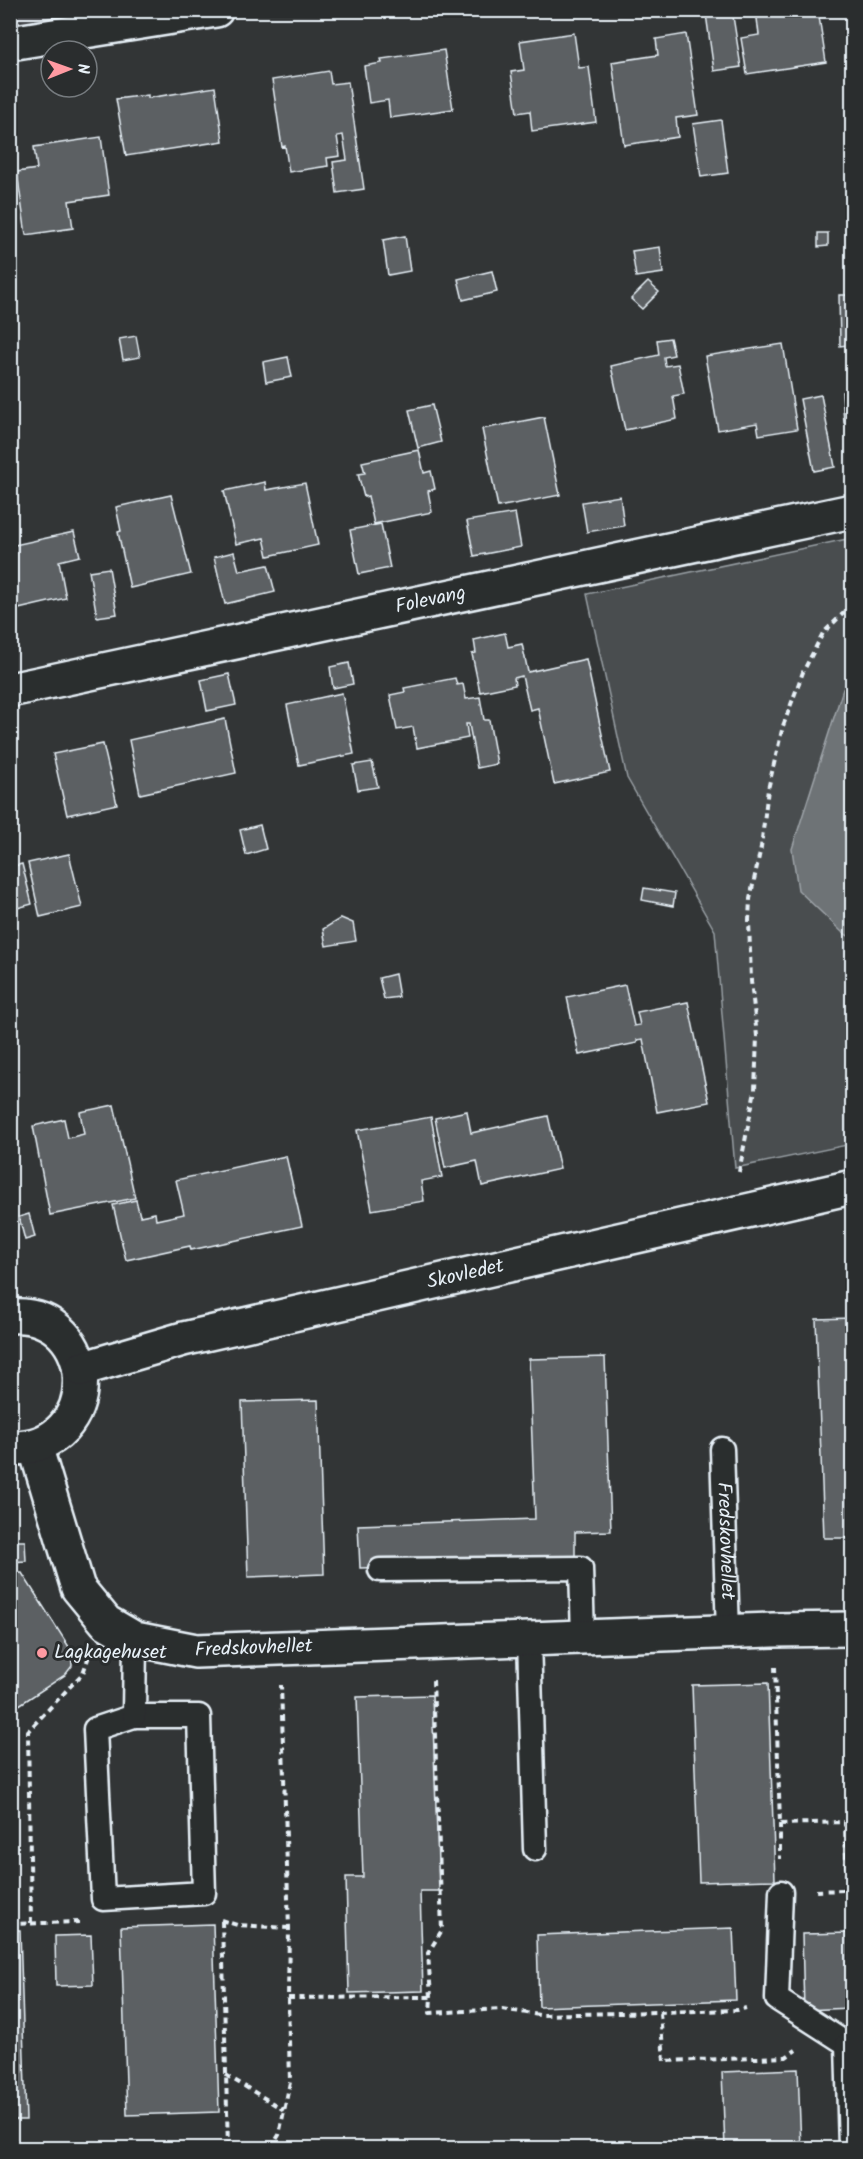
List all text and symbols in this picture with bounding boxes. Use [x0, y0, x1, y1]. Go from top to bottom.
north arrow [39, 39, 99, 99]
text: N [70, 63, 95, 74]
street label: Folevang [392, 578, 469, 624]
street label: Skovledet [424, 1251, 507, 1299]
street label: Fredskovhellet [707, 1482, 743, 1601]
street label: Fredskovhellet [194, 1631, 313, 1667]
place label: Lagkagehuset [54, 1637, 167, 1669]
marker: Lagkagehuset [35, 1646, 49, 1660]

